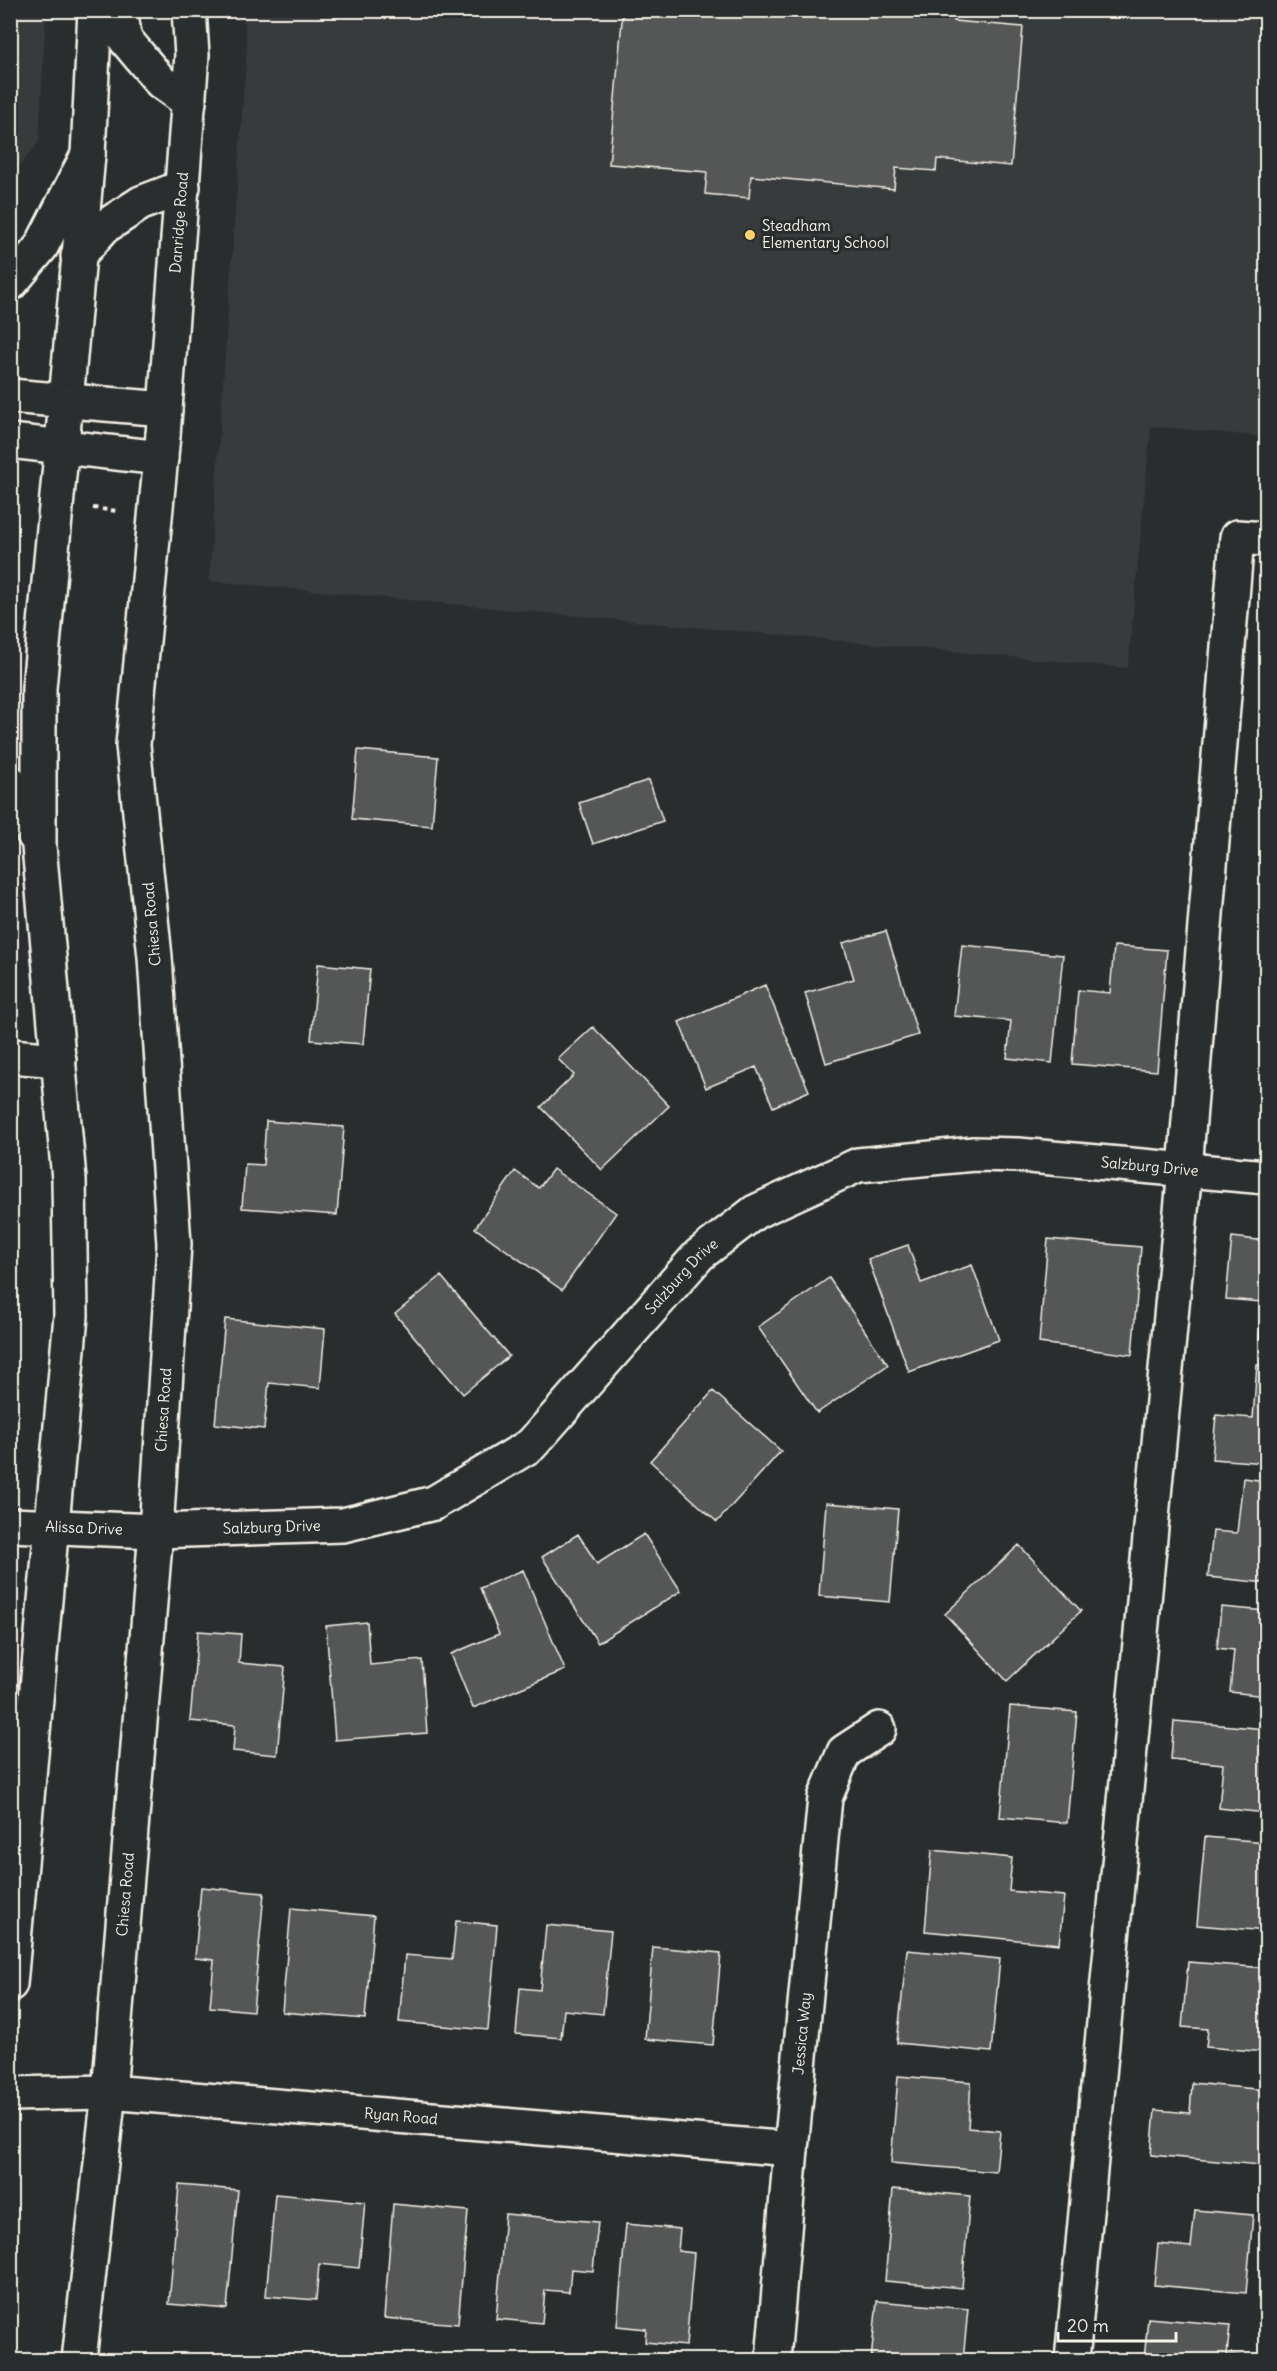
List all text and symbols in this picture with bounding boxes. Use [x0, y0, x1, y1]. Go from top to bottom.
street label: Danridge Road [165, 171, 192, 274]
place label: Steadham Elementary School [762, 216, 889, 252]
marker: Steadham Elementary School [743, 228, 757, 242]
street label: Chiesa Road [138, 881, 165, 967]
street label: Salzburg Drive [1100, 1152, 1199, 1180]
street label: Salzburg Drive [641, 1234, 722, 1318]
street label: Chiesa Road [151, 1367, 175, 1452]
street label: Alissa Drive [45, 1516, 123, 1539]
street label: Salzburg Drive [223, 1516, 321, 1538]
street label: Chiesa Road [112, 1851, 138, 1937]
street label: Jessica Way [788, 1991, 815, 2075]
street label: Ryan Road [363, 2103, 439, 2128]
scale bar [1058, 2305, 1176, 2343]
text: 20 m [1067, 2314, 1109, 2337]

